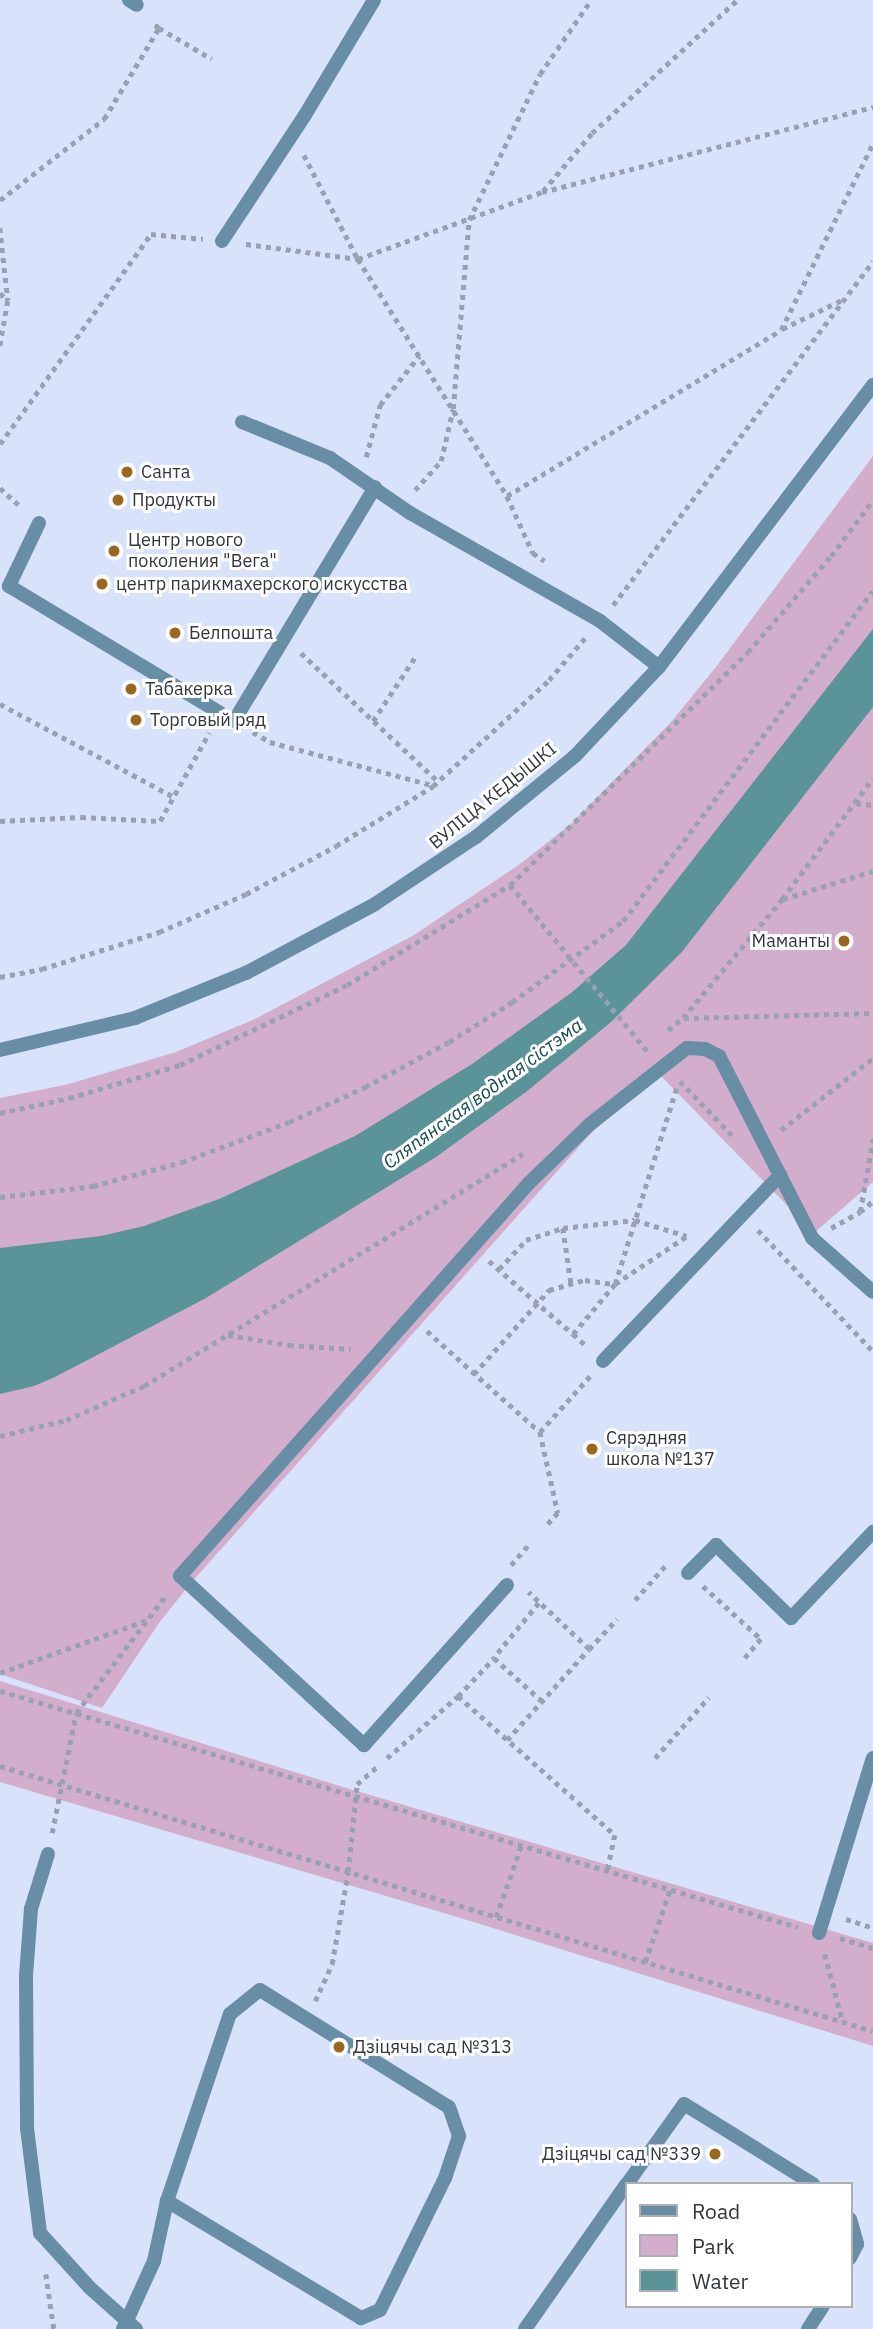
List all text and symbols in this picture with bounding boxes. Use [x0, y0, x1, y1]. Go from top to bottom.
place label: Санта [141, 461, 190, 483]
marker: Санта [119, 464, 135, 480]
place label: Продукты [132, 489, 216, 511]
marker: Продукты [110, 492, 126, 508]
place label: Центр нового поколения "Вега" [128, 530, 277, 572]
marker: Центр нового поколения "Вега" [106, 543, 122, 559]
place label: центр парикмахерского искусства [116, 573, 408, 595]
marker: центр парикмахерского искусства [94, 576, 110, 592]
place label: Белпошта [189, 622, 273, 644]
marker: Белпошта [167, 625, 183, 641]
place label: Табакерка [145, 678, 233, 700]
marker: Табакерка [123, 681, 139, 697]
place label: Торговый ряд [150, 709, 266, 731]
marker: Торговый ряд [128, 712, 144, 728]
street label: ВУЛІЦА КЕДЫШКІ [425, 738, 561, 854]
place label: Маманты [752, 930, 830, 952]
marker: Маманты [836, 933, 852, 949]
water label: Сляпянская водная сістэма [379, 1014, 587, 1174]
place label: Сярэдняя школа №137 [606, 1428, 715, 1470]
marker: Сярэдняя школа №137 [584, 1441, 600, 1457]
place label: Дзіцячы сад №313 [353, 2036, 512, 2058]
marker: Дзіцячы сад №313 [331, 2039, 347, 2055]
place label: Дзіцячы сад №339 [542, 2143, 701, 2165]
marker: Дзіцячы сад №339 [707, 2146, 723, 2162]
legend [624, 2182, 852, 2308]
text: Road [692, 2197, 740, 2225]
text: Park [692, 2232, 735, 2260]
text: Water [692, 2267, 748, 2295]

